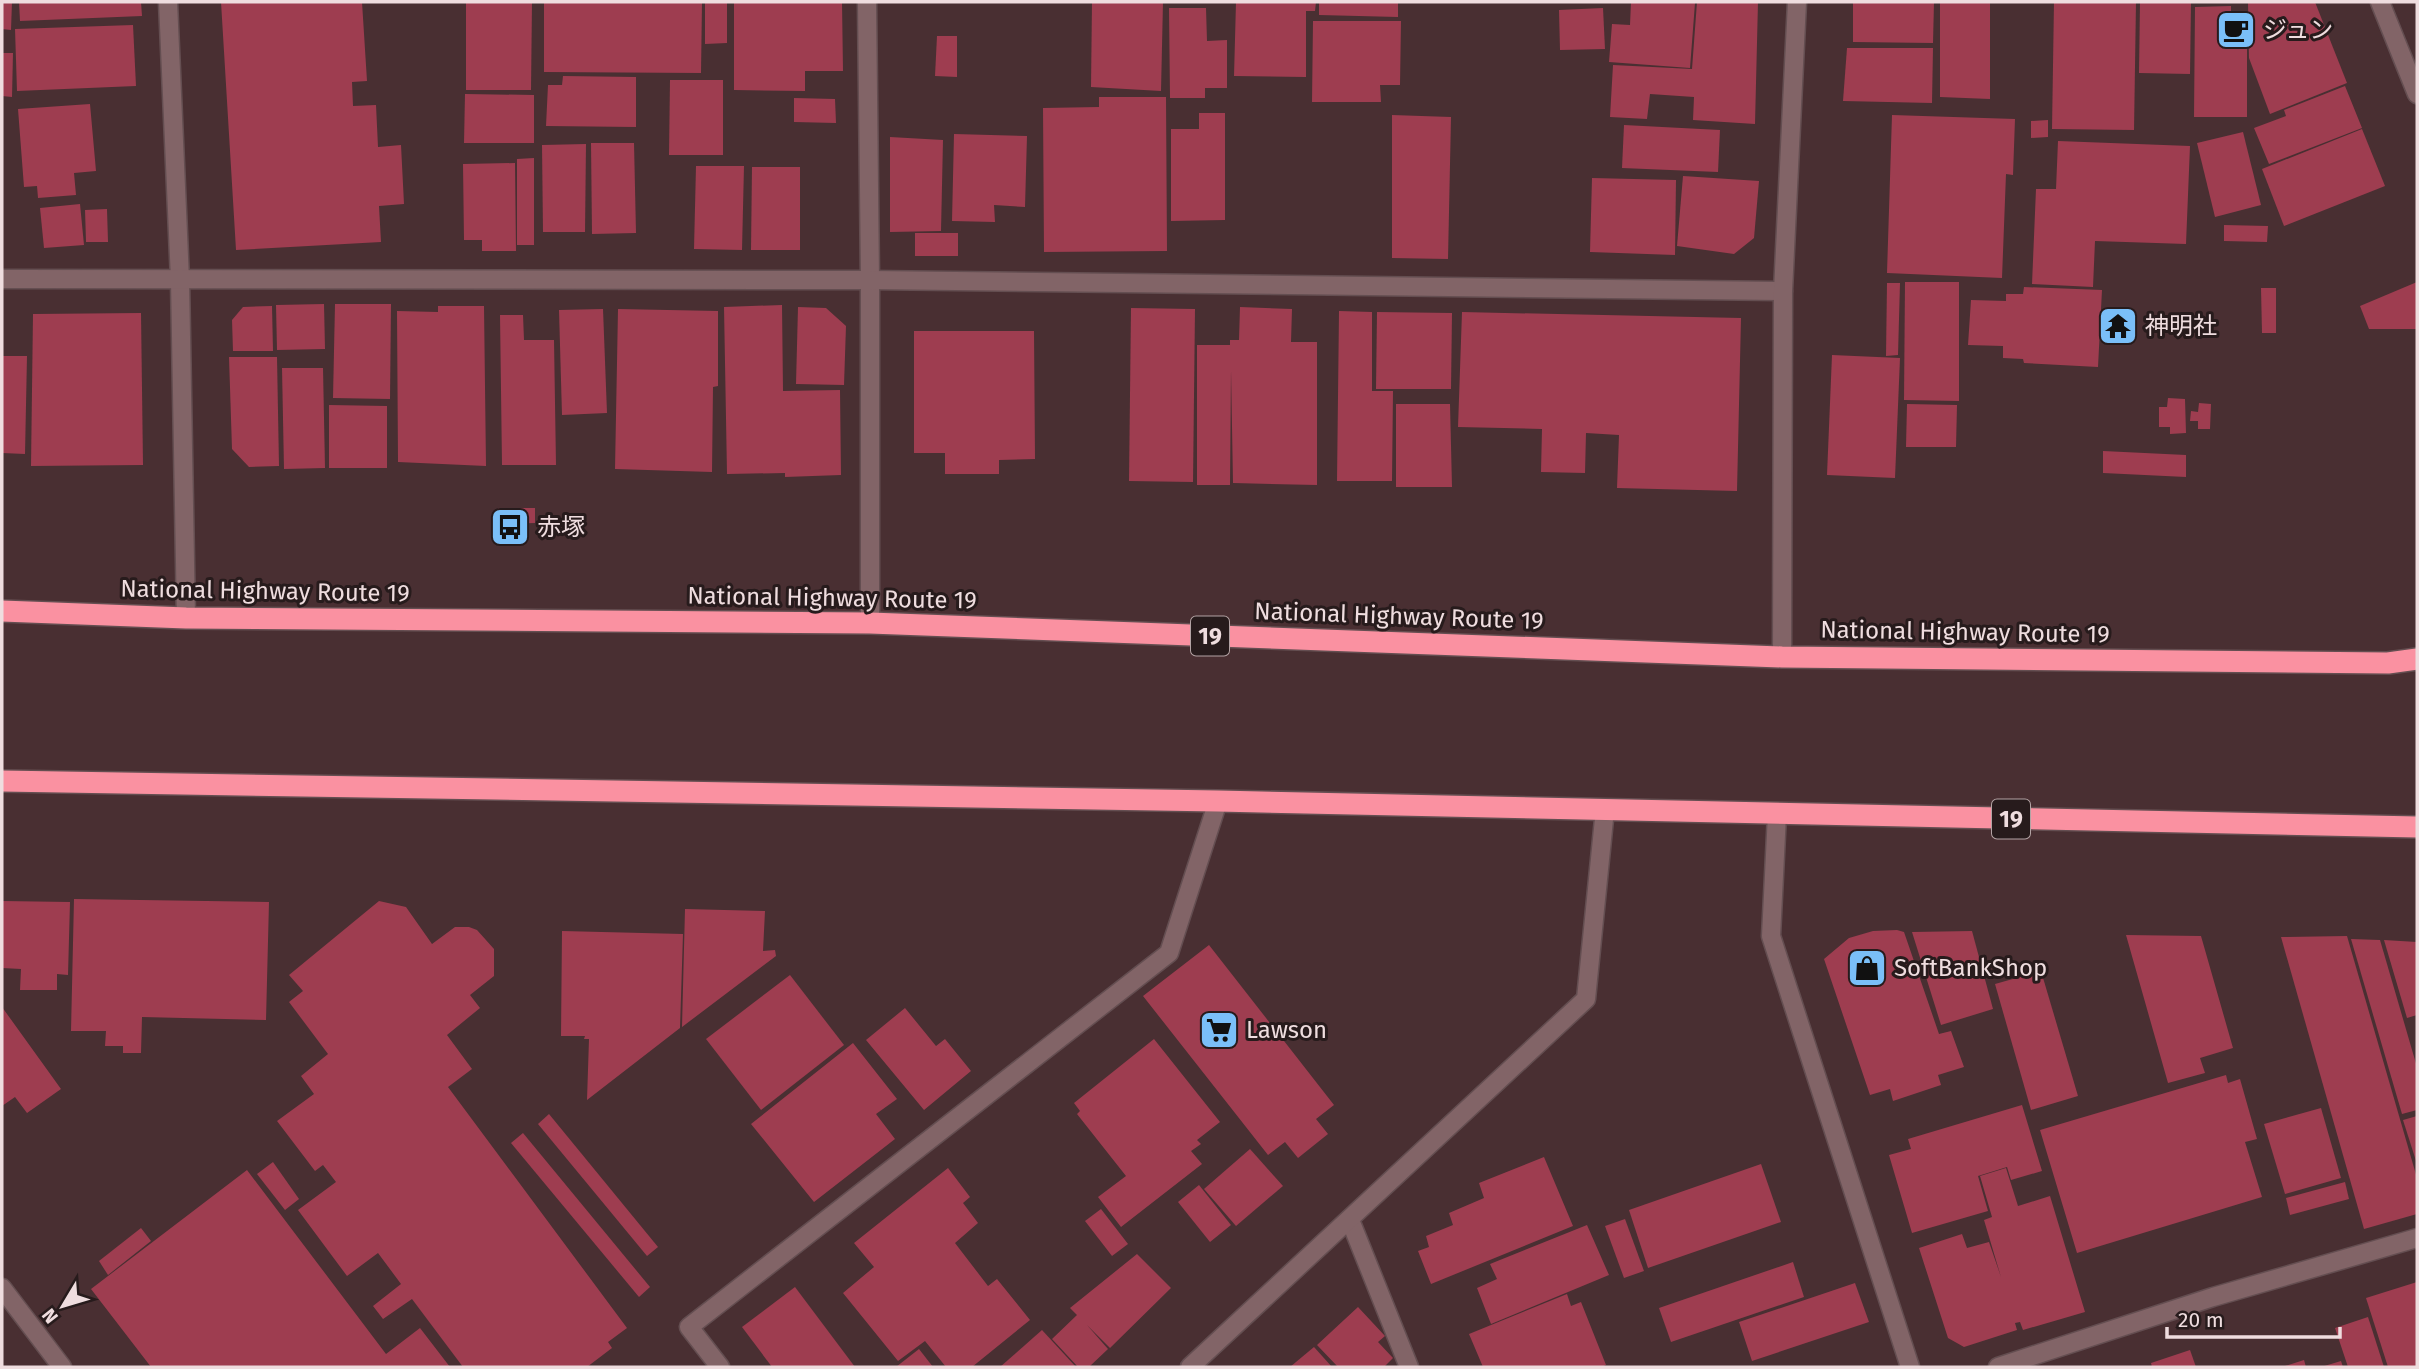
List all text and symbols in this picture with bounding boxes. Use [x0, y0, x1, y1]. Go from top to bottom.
cafe icon: ジュン [2215, 9, 2257, 51]
place label: ジュン [2263, 16, 2333, 44]
temple icon: 神明社 [2097, 305, 2139, 347]
place label: 神明社 [2145, 312, 2217, 340]
bus stop icon: 赤塚 [489, 506, 531, 548]
place label: 赤塚 [537, 513, 585, 541]
street label: National Highway Route 19 [120, 574, 410, 608]
street label: National Highway Route 19 [687, 581, 977, 615]
street label: National Highway Route 19 [1254, 597, 1544, 635]
street label: National Highway Route 19 [1820, 615, 2110, 649]
road number: 19 [1191, 616, 1229, 656]
road number: 19 [1992, 800, 2030, 838]
shop icon: SoftBankShop [1846, 947, 1888, 989]
place label: SoftBankShop [1894, 954, 2047, 982]
supermarket icon: Lawson [1198, 1009, 1240, 1051]
place label: Lawson [1246, 1016, 1327, 1044]
north arrow [28, 1271, 98, 1341]
scale bar [2167, 1296, 2340, 1340]
text: N [37, 1304, 63, 1328]
text: 20 m [2178, 1307, 2224, 1333]

